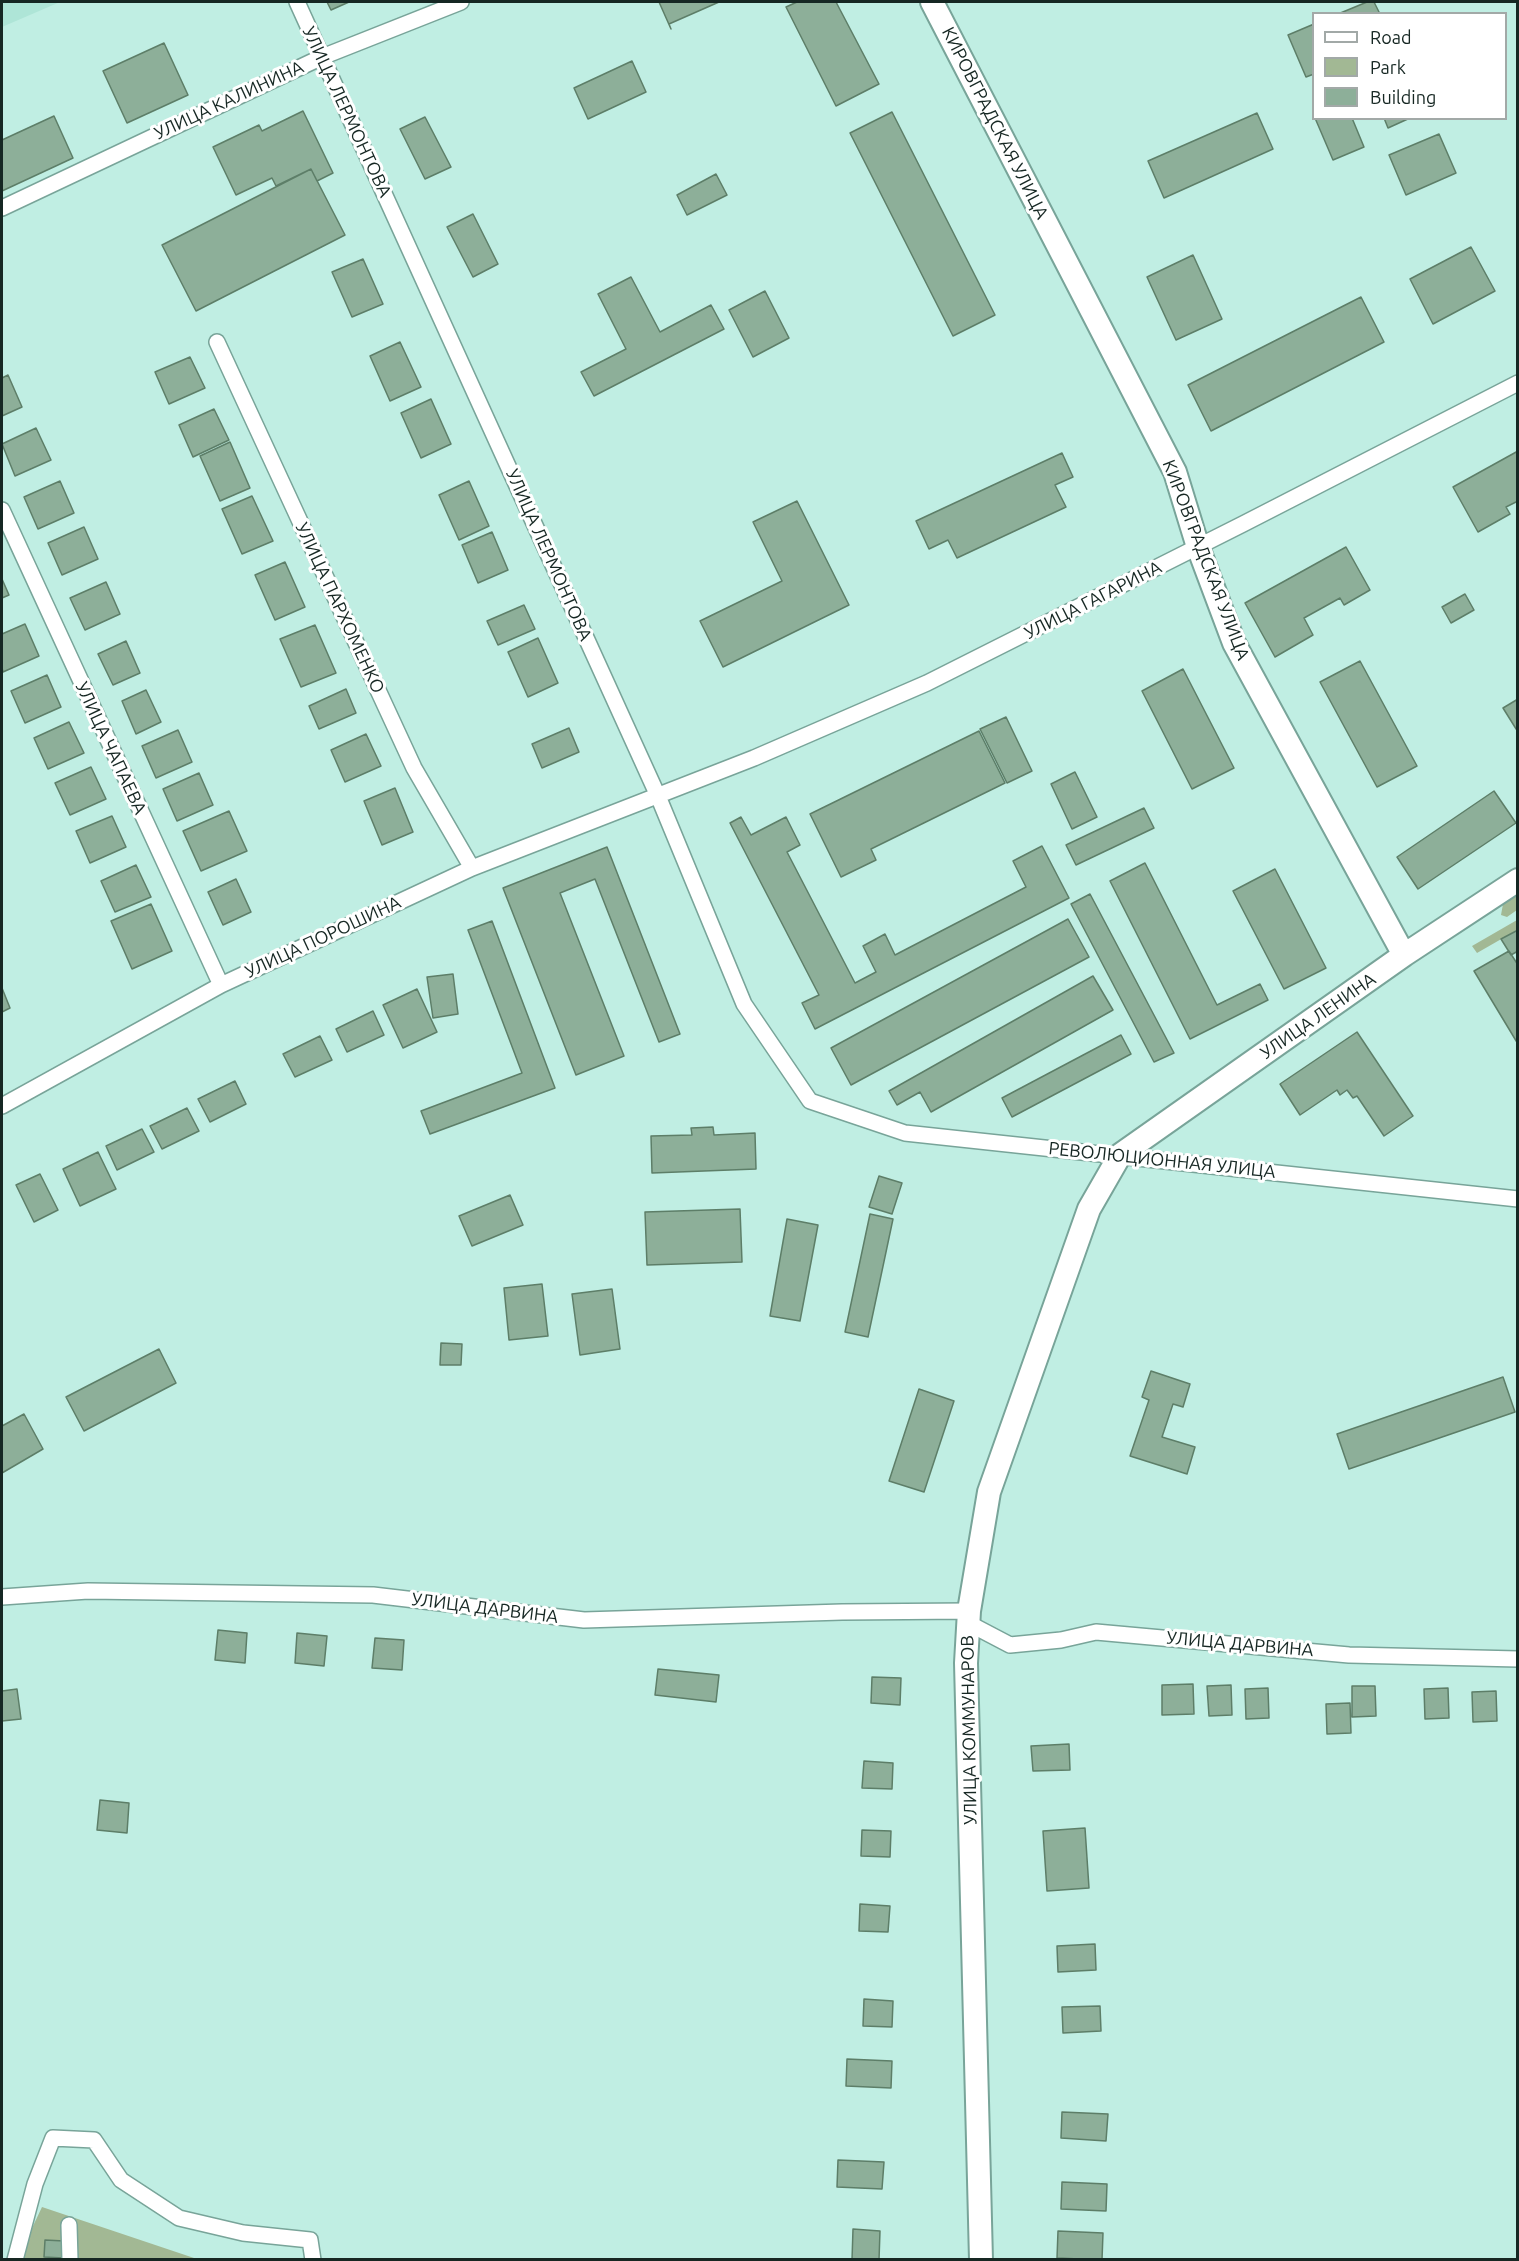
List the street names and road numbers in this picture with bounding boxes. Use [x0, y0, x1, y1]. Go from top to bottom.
street label: УЛИЦА ЛЕРМОНТОВА [298, 23, 396, 201]
street label: КИРОВГРАДСКАЯ УЛИЦА [937, 23, 1053, 223]
street label: УЛИЦА КАЛИНИНА [151, 56, 307, 144]
street label: КИРОВГРАДСКАЯ УЛИЦА [1158, 457, 1254, 663]
street label: УЛИЦА ЛЕРМОНТОВА [501, 466, 597, 644]
street label: УЛИЦА ПАРХОМЕНКО [291, 519, 389, 697]
street label: УЛИЦА ГАГАРИНА [1021, 556, 1165, 644]
street label: УЛИЦА ЧАПАЕВА [71, 678, 151, 818]
street label: УЛИЦА ПОРОШИНА [242, 891, 404, 983]
street label: УЛИЦА ЛЕНИНА [1256, 968, 1380, 1064]
street label: РЕВОЛЮЦИОННАЯ УЛИЦА [1047, 1137, 1277, 1183]
street label: УЛИЦА ДАРВИНА [411, 1588, 559, 1628]
street label: УЛИЦА ДАРВИНА [1166, 1627, 1314, 1661]
street label: УЛИЦА КОММУНАРОВ [957, 1635, 981, 1825]

